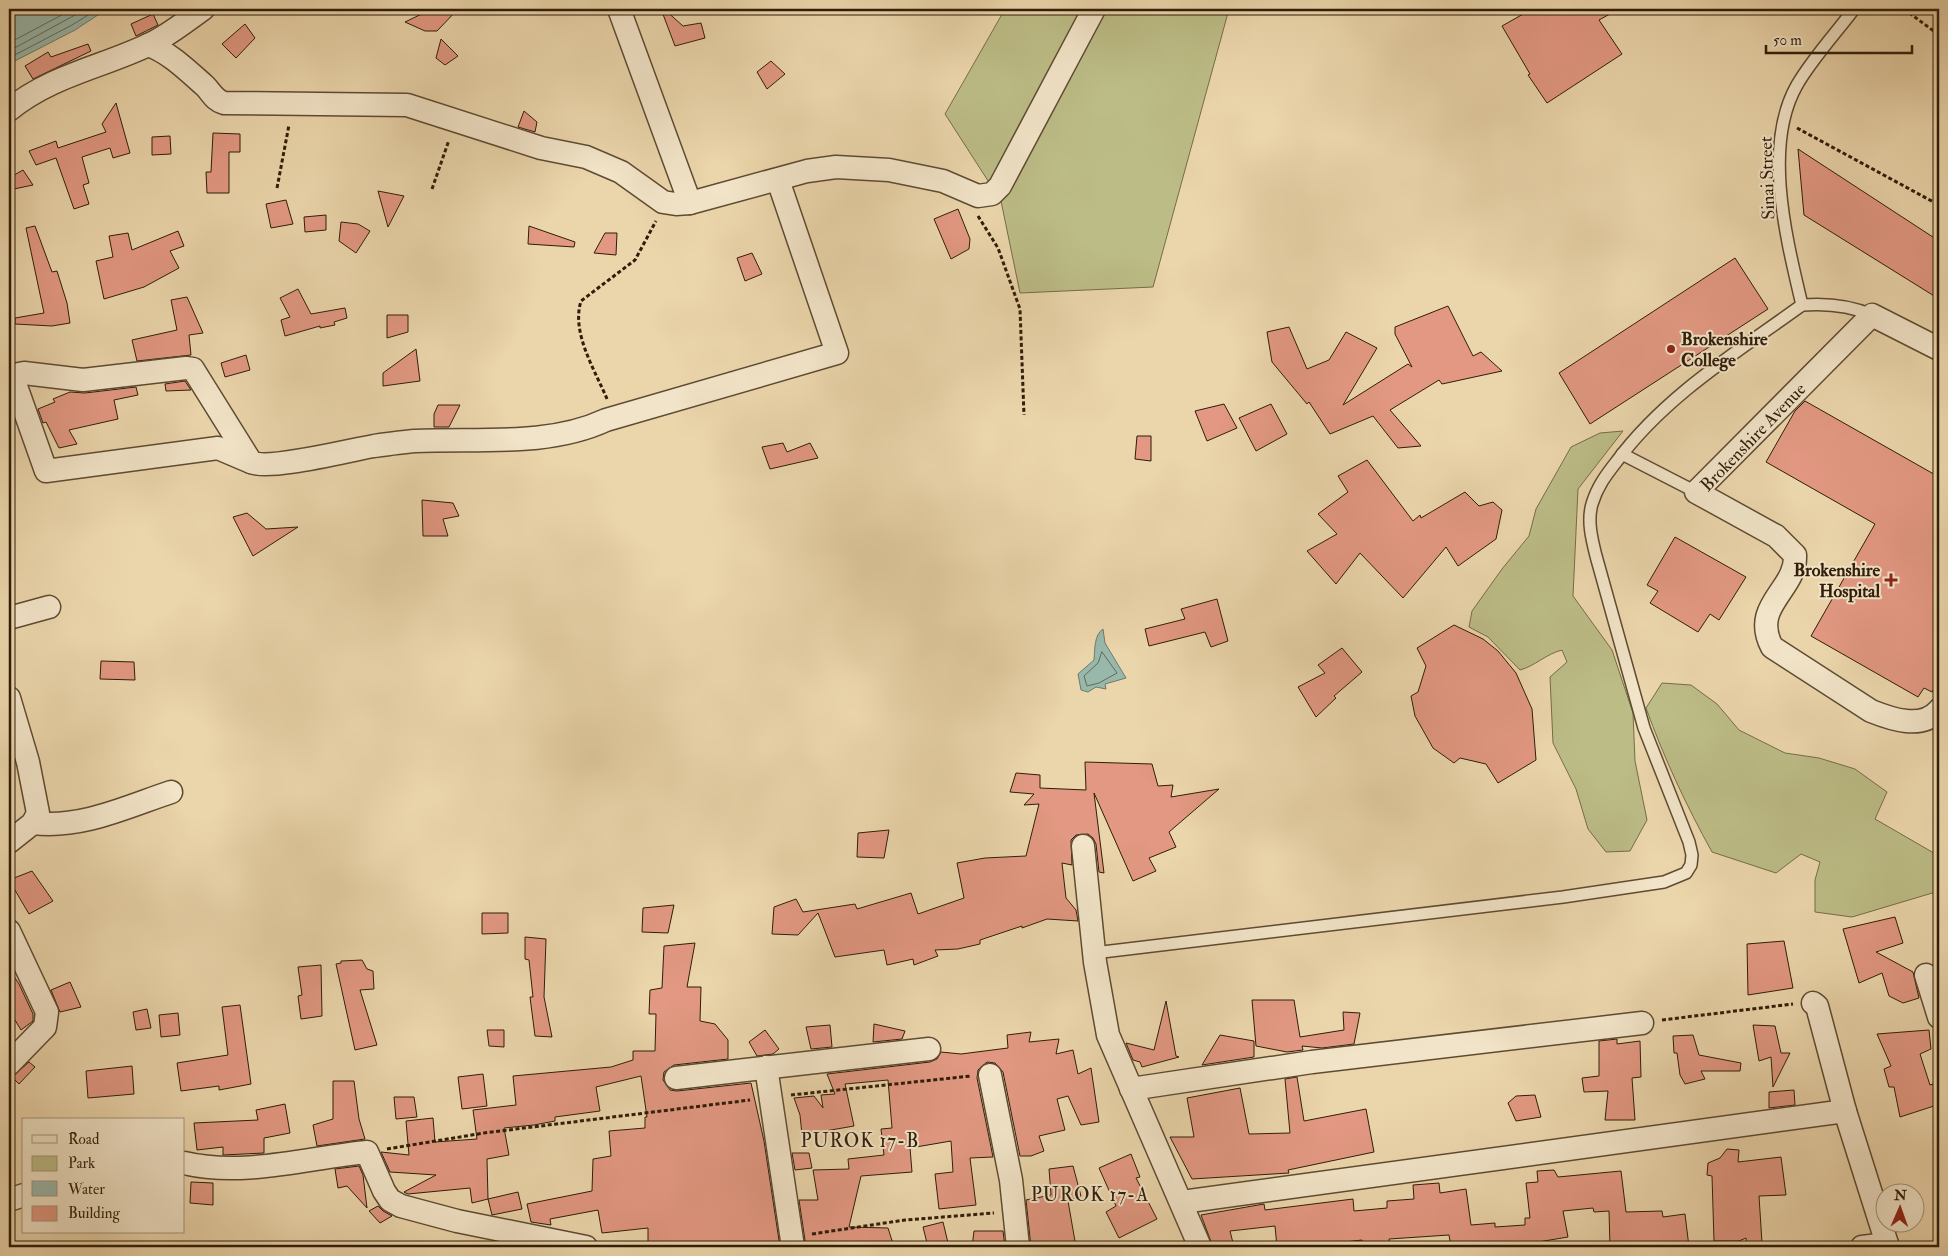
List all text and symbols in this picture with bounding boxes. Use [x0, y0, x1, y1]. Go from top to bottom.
scale bar [1766, 22, 1912, 54]
text: 50 m [1773, 31, 1802, 50]
street label: Sinai Street [1755, 136, 1780, 220]
place label: Brokenshire College [1681, 328, 1768, 372]
marker: Brokenshire College [1665, 343, 1677, 355]
street label: Brokenshire Avenue [1696, 378, 1811, 497]
place label: Brokenshire Hospital [1793, 559, 1880, 603]
marker: Brokenshire Hospital [1884, 573, 1898, 587]
legend [22, 1118, 185, 1234]
district label: PUROK 17-B [801, 1129, 919, 1153]
text: Road [68, 1130, 100, 1149]
text: Park [68, 1154, 95, 1173]
text: Water [67, 1180, 105, 1199]
district label: PUROK 17-A [1031, 1183, 1149, 1207]
north arrow [1876, 1184, 1926, 1234]
text: N [1893, 1187, 1907, 1204]
text: Building [68, 1204, 120, 1223]

